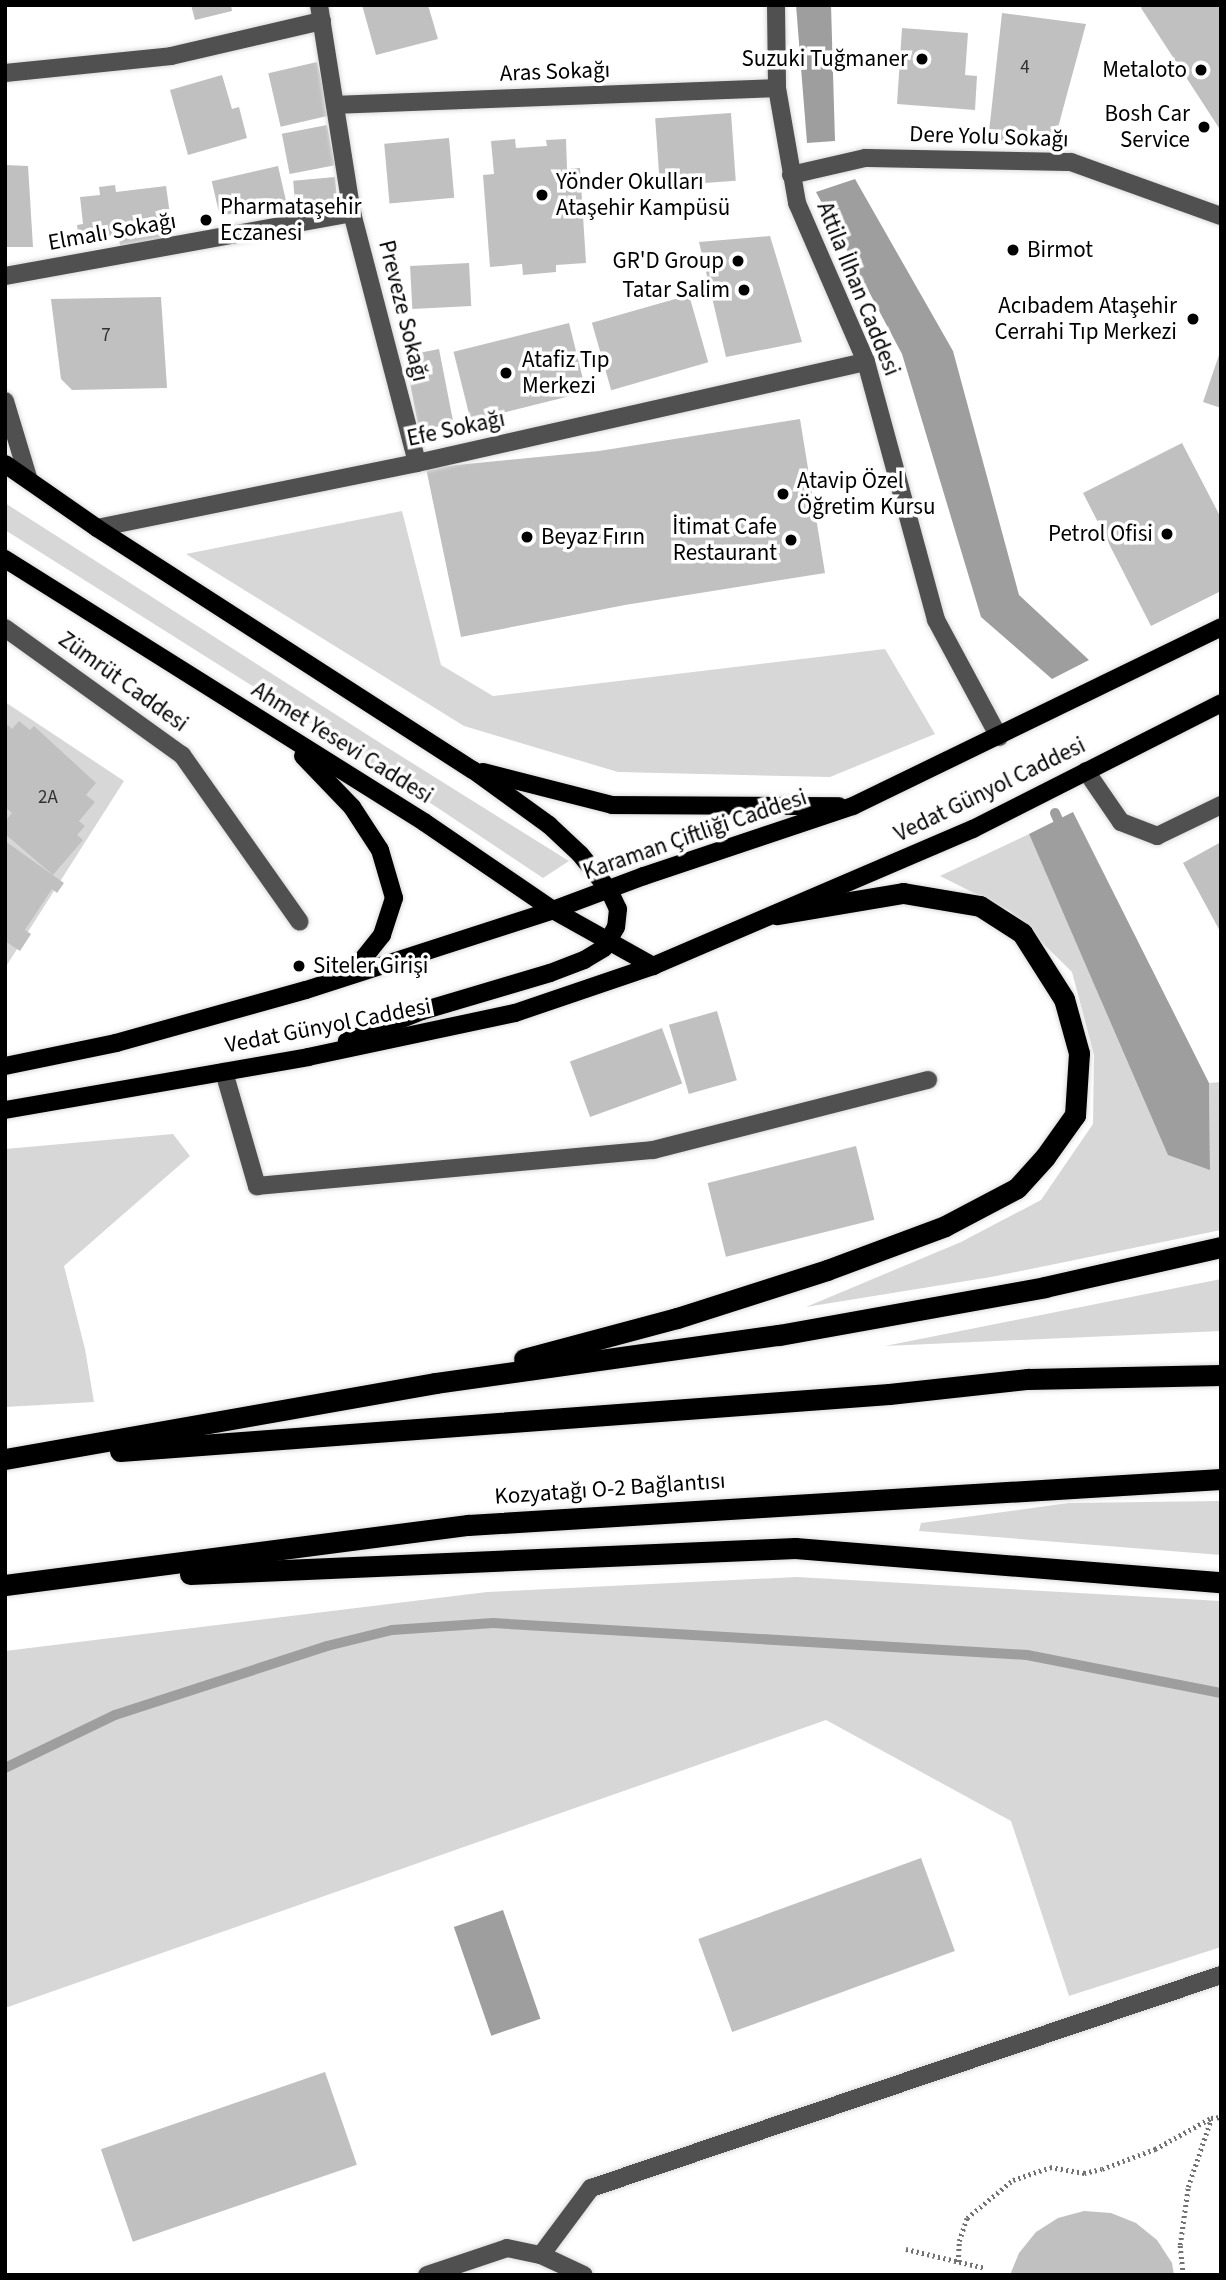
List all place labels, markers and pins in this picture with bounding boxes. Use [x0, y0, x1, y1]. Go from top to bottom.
place label: Suzuki Tuğmaner [742, 45, 908, 73]
marker: Suzuki Tuğmaner [914, 51, 930, 67]
place label: Metaloto [1102, 56, 1187, 84]
marker: Metaloto [1193, 62, 1209, 78]
place label: Bosh Car Service [1105, 100, 1190, 154]
marker: Bosh Car Service [1196, 119, 1212, 135]
place label: Yönder Okulları Ataşehir Kampüsü [556, 168, 730, 222]
marker: Yönder Okulları Ataşehir Kampüsü [534, 187, 550, 203]
place label: Pharmataşehir Eczanesi [220, 193, 362, 247]
marker: Pharmataşehir Eczanesi [198, 212, 214, 228]
place label: Birmot [1027, 236, 1093, 264]
marker: Birmot [1005, 242, 1021, 258]
place label: GR'D Group [613, 247, 724, 275]
marker: GR'D Group [730, 253, 746, 269]
place label: Tatar Salim [622, 276, 730, 304]
marker: Tatar Salim [736, 282, 752, 298]
place label: Acıbadem Ataşehir Cerrahi Tıp Merkezi [994, 292, 1177, 346]
marker: Acıbadem Ataşehir Cerrahi Tıp Merkezi [1183, 309, 1203, 329]
place label: Atafiz Tıp Merkezi [522, 346, 610, 400]
marker: Atafiz Tıp Merkezi [496, 363, 516, 383]
place label: Atavip Özel Öğretim Kursu [797, 467, 935, 521]
marker: Atavip Özel Öğretim Kursu [775, 486, 791, 502]
place label: İtimat Cafe Restaurant [672, 513, 777, 567]
place label: Petrol Ofisi [1048, 520, 1153, 548]
place label: Beyaz Fırın [541, 523, 645, 551]
marker: Petrol Ofisi [1159, 526, 1175, 542]
marker: Beyaz Fırın [519, 529, 535, 545]
marker: İtimat Cafe Restaurant [783, 532, 799, 548]
place label: Siteler Girişi [313, 952, 428, 980]
marker: Siteler Girişi [291, 958, 307, 974]

